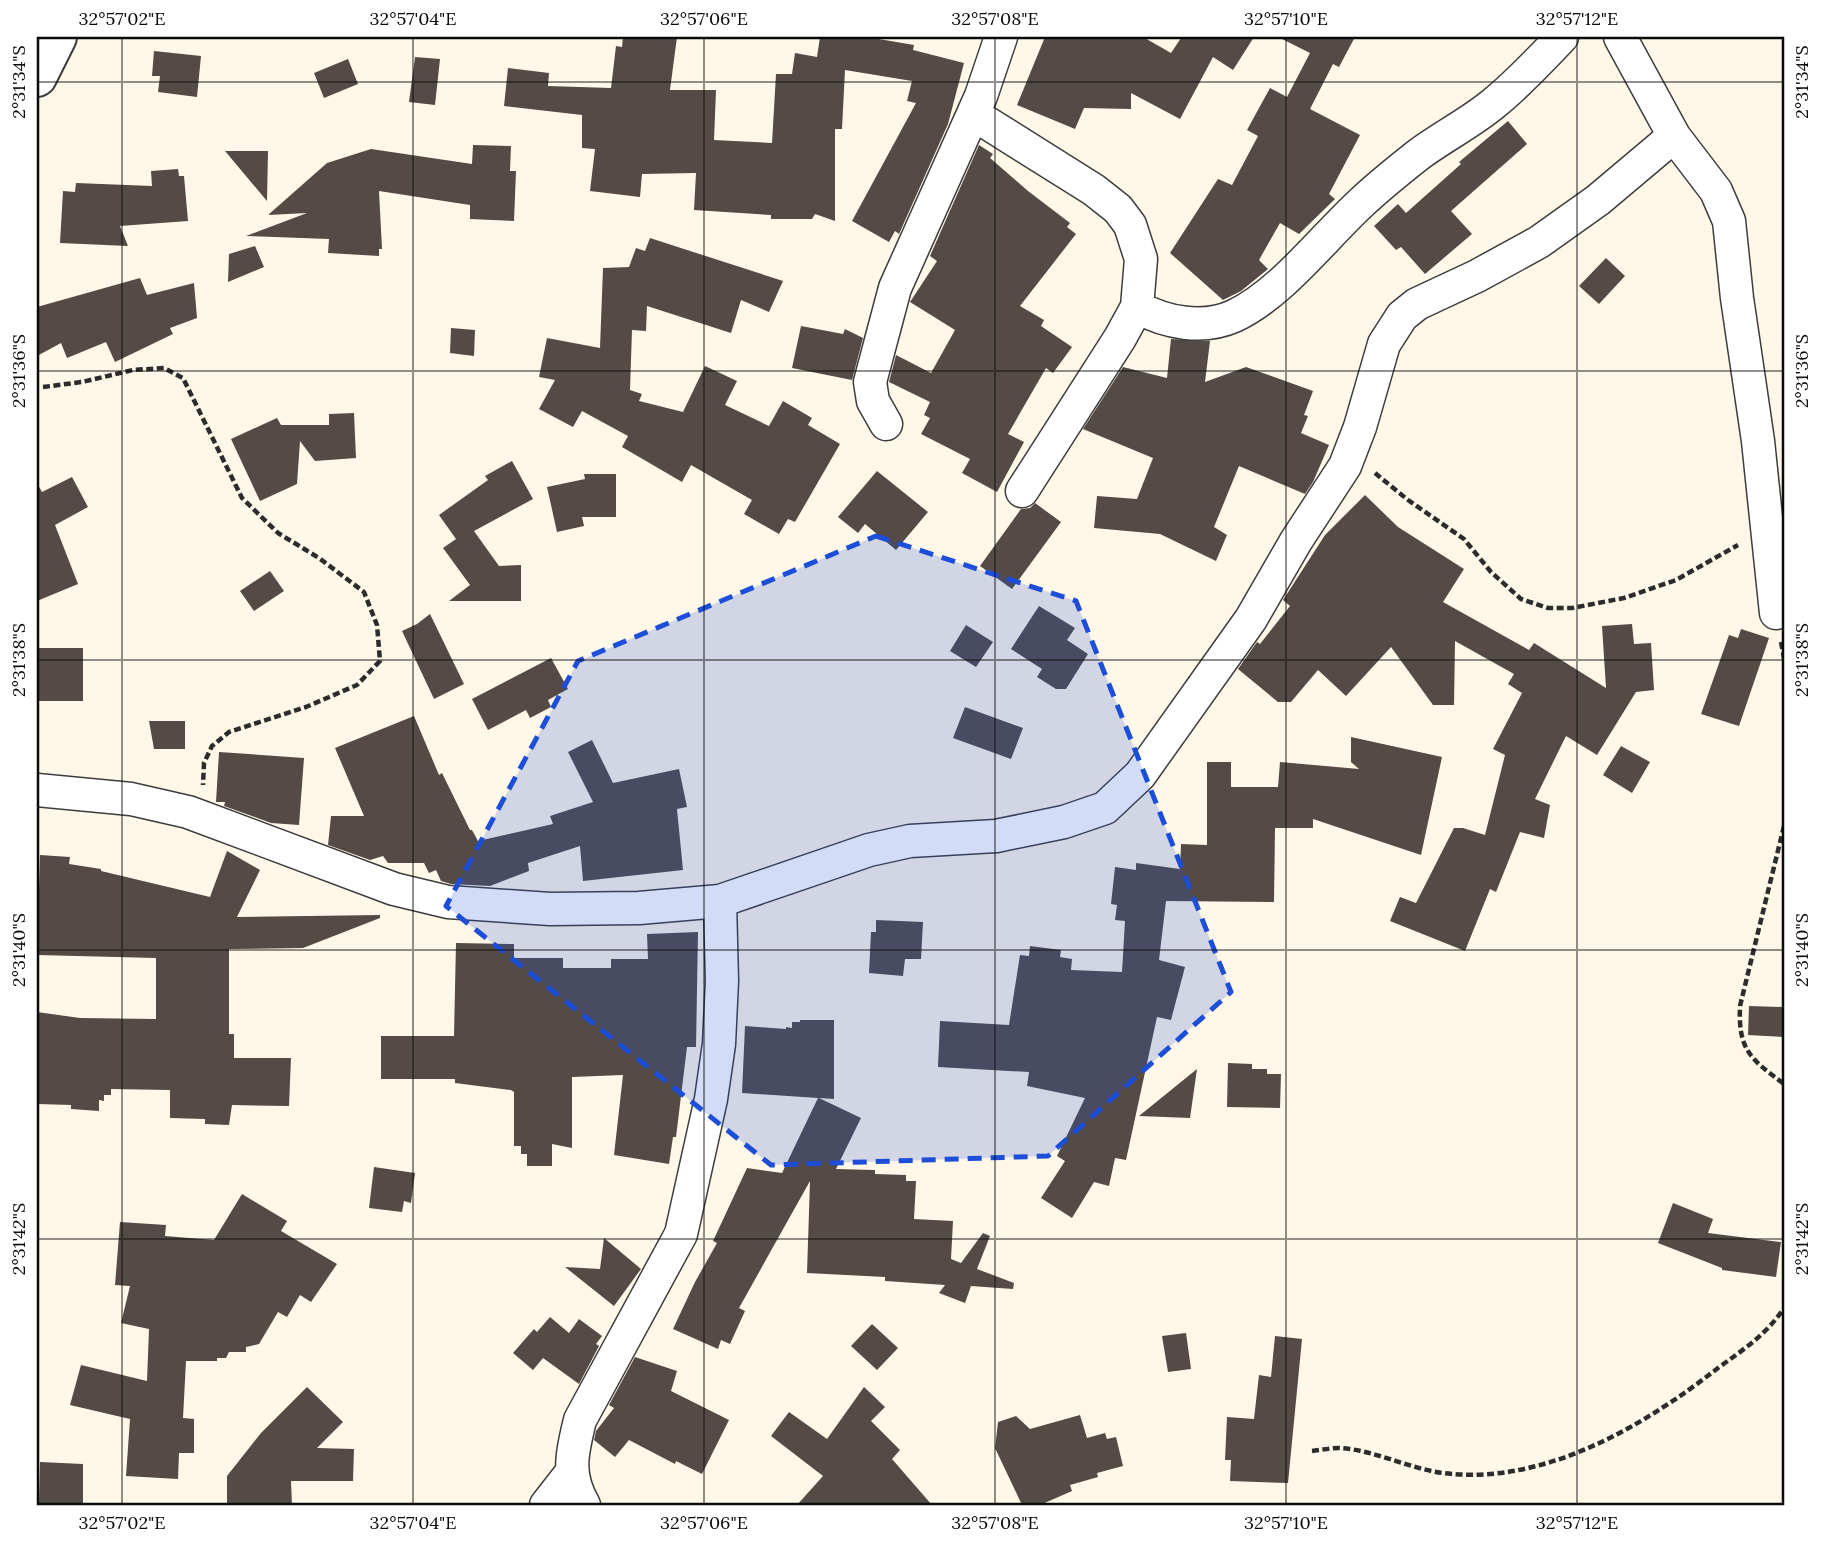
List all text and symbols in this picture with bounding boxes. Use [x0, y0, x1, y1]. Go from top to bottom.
text: 32°57'02"E [79, 7, 165, 30]
text: 32°57'04"E [370, 7, 456, 30]
text: 32°57'06"E [660, 7, 748, 30]
text: 32°57'08"E [951, 7, 1039, 30]
text: 32°57'10"E [1244, 7, 1328, 30]
text: 32°57'12"E [1536, 7, 1618, 30]
text: 2°31'34"S [7, 45, 30, 119]
text: 2°31'34"S [1790, 45, 1813, 119]
text: 2°31'36"S [7, 334, 30, 408]
text: 2°31'36"S [1790, 334, 1813, 408]
text: 2°31'38"S [7, 623, 30, 697]
text: 2°31'38"S [1790, 623, 1813, 697]
text: 2°31'40"S [7, 913, 30, 987]
text: 2°31'40"S [1790, 913, 1813, 987]
text: 2°31'42"S [7, 1203, 30, 1275]
text: 2°31'42"S [1790, 1203, 1813, 1275]
text: 32°57'02"E [79, 1511, 165, 1534]
text: 32°57'04"E [370, 1511, 456, 1534]
text: 32°57'06"E [660, 1511, 748, 1534]
text: 32°57'08"E [951, 1511, 1039, 1534]
text: 32°57'10"E [1244, 1511, 1328, 1534]
text: 32°57'12"E [1536, 1511, 1618, 1534]

